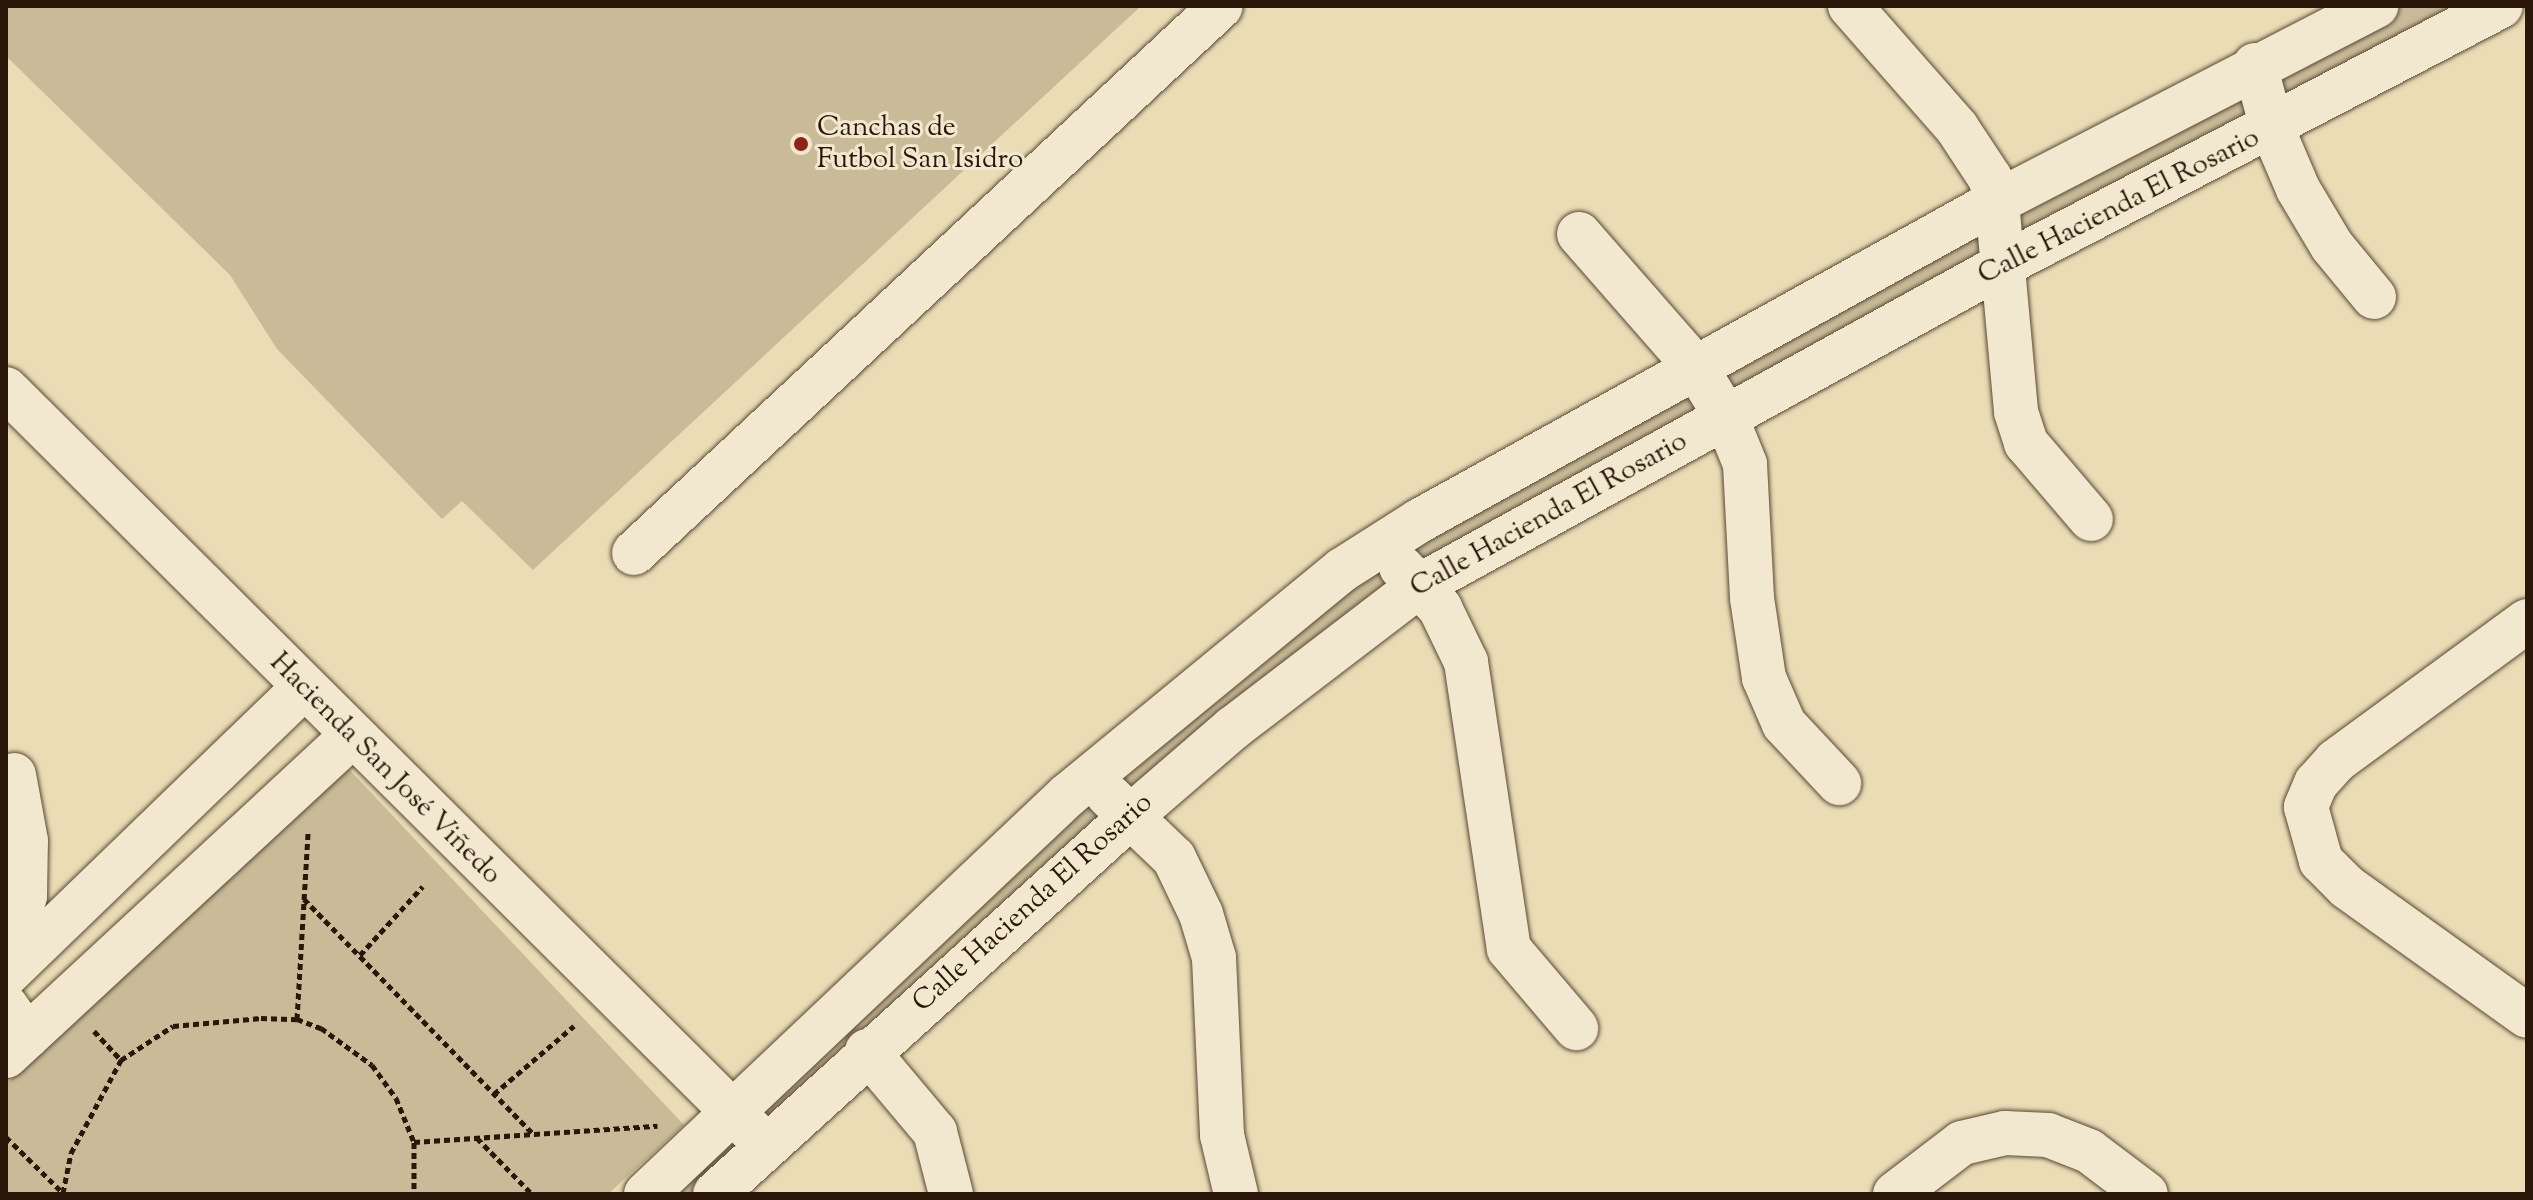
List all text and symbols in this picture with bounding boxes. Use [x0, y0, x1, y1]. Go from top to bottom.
place label: Canchas de Futbol San Isidro [817, 111, 1023, 177]
street label: Calle Hacienda El Rosario [1973, 121, 2265, 293]
marker: Canchas de Futbol San Isidro [792, 135, 810, 153]
street label: Calle Hacienda El Rosario [1405, 425, 1693, 605]
street label: Hacienda San José Viñedo [262, 646, 508, 892]
street label: Calle Hacienda El Rosario [906, 786, 1160, 1020]

